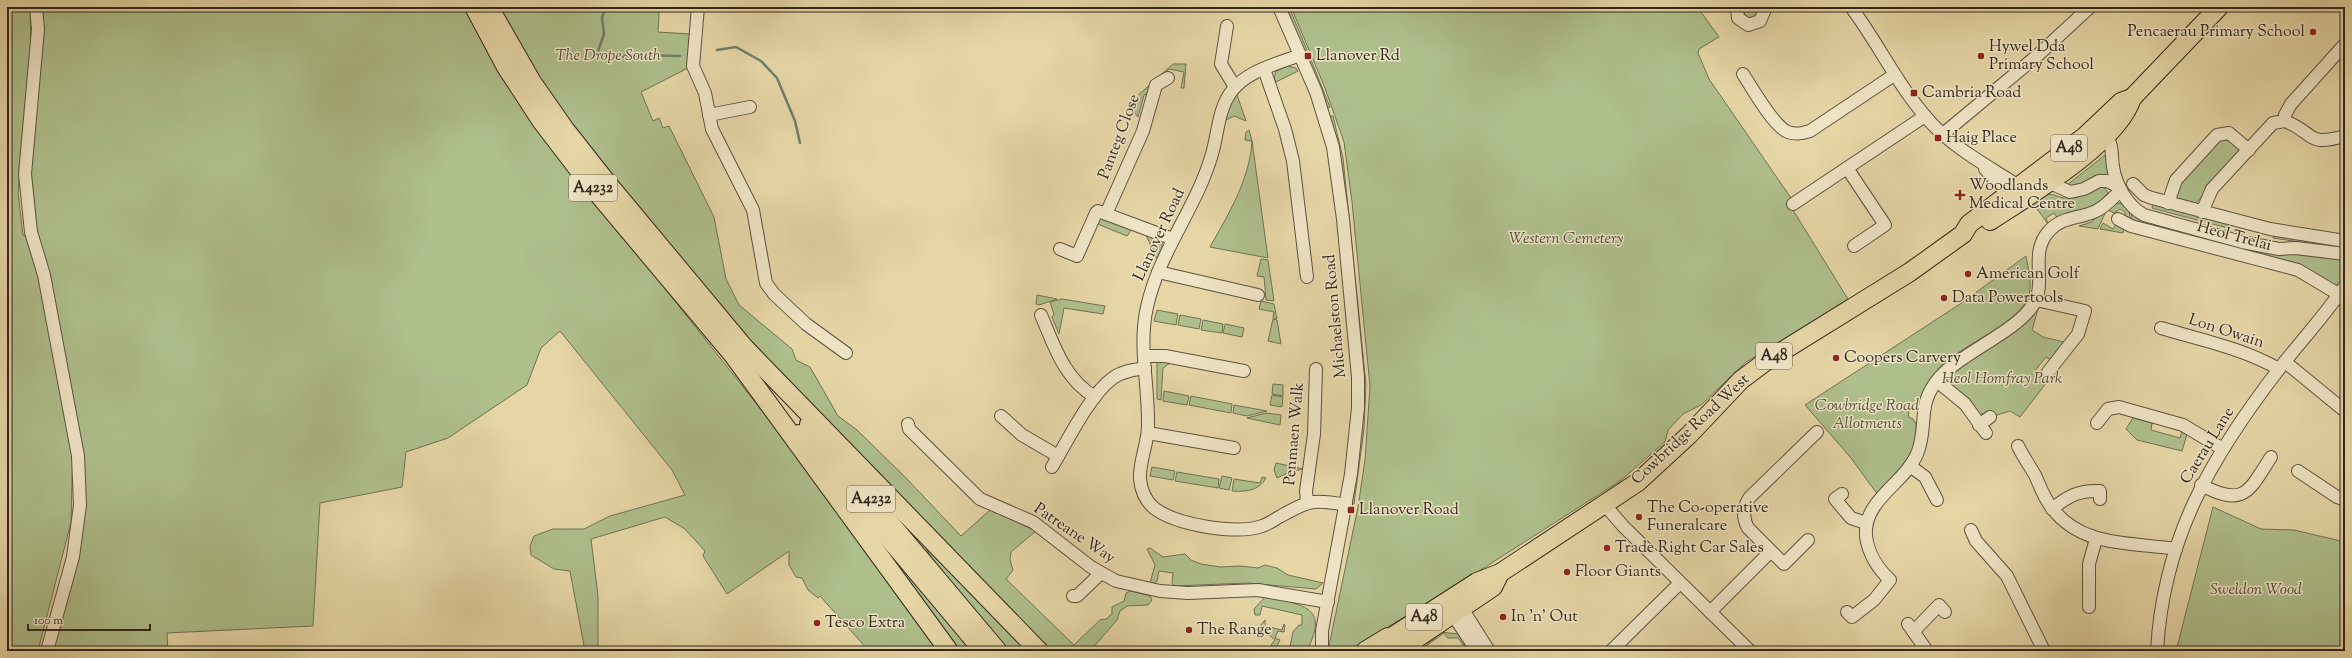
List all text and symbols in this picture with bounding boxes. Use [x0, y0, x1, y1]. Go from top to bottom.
place label: Pencaerau Primary School [2127, 21, 2306, 44]
marker: Pencaerau Primary School [2308, 27, 2318, 37]
place label: Hywel Dda Primary School [1989, 36, 2094, 77]
park label: The Drope South [555, 45, 661, 68]
place label: Llanover Rd [1316, 45, 1400, 68]
marker: Llanover Rd [1303, 51, 1313, 61]
marker: Hywel Dda Primary School [1976, 51, 1986, 61]
place label: Cambria Road [1922, 82, 2021, 105]
marker: Cambria Road [1909, 88, 1919, 98]
street label: Panteg Close [1093, 91, 1147, 183]
place label: Haig Place [1946, 127, 2017, 150]
marker: Haig Place [1933, 133, 1943, 143]
road number: A48 [2051, 135, 2087, 161]
road number: A4232 [569, 175, 617, 201]
place label: Woodlands Medical Centre [1969, 175, 2075, 216]
street label: Llanover Road [1128, 185, 1192, 285]
marker: Woodlands Medical Centre [1954, 189, 1966, 201]
street label: Heol Trelai [2194, 216, 2274, 258]
park label: Western Cemetery [1509, 228, 1624, 251]
street label: Michaelston Road [1319, 253, 1353, 379]
place label: American Golf [1976, 263, 2081, 286]
marker: American Golf [1963, 269, 1973, 279]
place label: Data Powertools [1952, 287, 2063, 310]
marker: Data Powertools [1939, 293, 1949, 303]
street label: Lon Owain [2185, 309, 2267, 355]
road number: A48 [1756, 343, 1792, 369]
place label: Coopers Carvery [1844, 347, 1961, 370]
marker: Coopers Carvery [1831, 353, 1841, 363]
park label: Heol Homfray Park [1942, 368, 2062, 391]
street label: Cowbridge Road West [1627, 369, 1756, 491]
street label: Penmaen Walk [1279, 381, 1311, 487]
park label: Cowbridge Road Allotments [1815, 395, 1919, 436]
street label: Caerau Lane [2175, 403, 2241, 489]
road number: A4232 [847, 486, 895, 512]
place label: The Co-operative Funeralcare [1647, 497, 1768, 538]
street label: Patreane Way [1028, 498, 1120, 570]
place label: Llanover Road [1359, 499, 1459, 522]
marker: Llanover Road [1346, 505, 1356, 515]
marker: The Co-operative Funeralcare [1634, 512, 1644, 522]
place label: Trade Right Car Sales [1615, 537, 1764, 560]
marker: Trade Right Car Sales [1602, 543, 1612, 553]
place label: Floor Giants [1575, 561, 1661, 584]
marker: Floor Giants [1562, 567, 1572, 577]
park label: Sweldon Wood [2210, 579, 2302, 602]
road number: A48 [1406, 604, 1442, 630]
scale bar [28, 606, 150, 632]
place label: In 'n' Out [1511, 606, 1578, 629]
text: 100 m [34, 612, 63, 630]
place label: Tesco Extra [825, 612, 906, 635]
marker: In 'n' Out [1498, 612, 1508, 622]
marker: Tesco Extra [812, 618, 822, 628]
place label: The Range [1197, 619, 1272, 642]
marker: The Range [1184, 625, 1194, 635]

